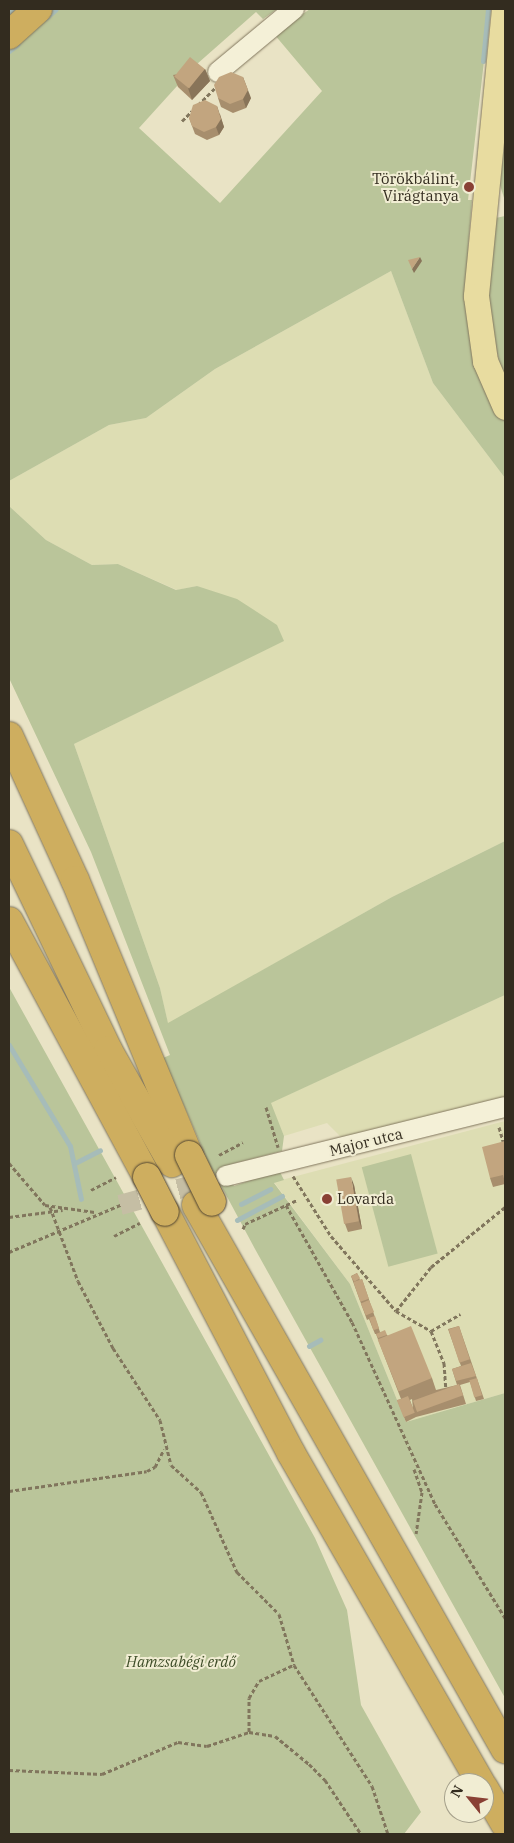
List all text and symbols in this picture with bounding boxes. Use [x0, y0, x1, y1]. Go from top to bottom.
place label: Törökbálint, Virágtanya [372, 169, 459, 204]
marker: Törökbálint, Virágtanya [463, 181, 475, 193]
street label: Major utca [328, 1124, 404, 1160]
place label: Lovarda [337, 1190, 394, 1208]
marker: Lovarda [321, 1193, 333, 1205]
park label: Hamzsabégi erdő [126, 1653, 236, 1671]
north arrow [444, 1773, 494, 1823]
text: N [446, 1782, 467, 1800]

